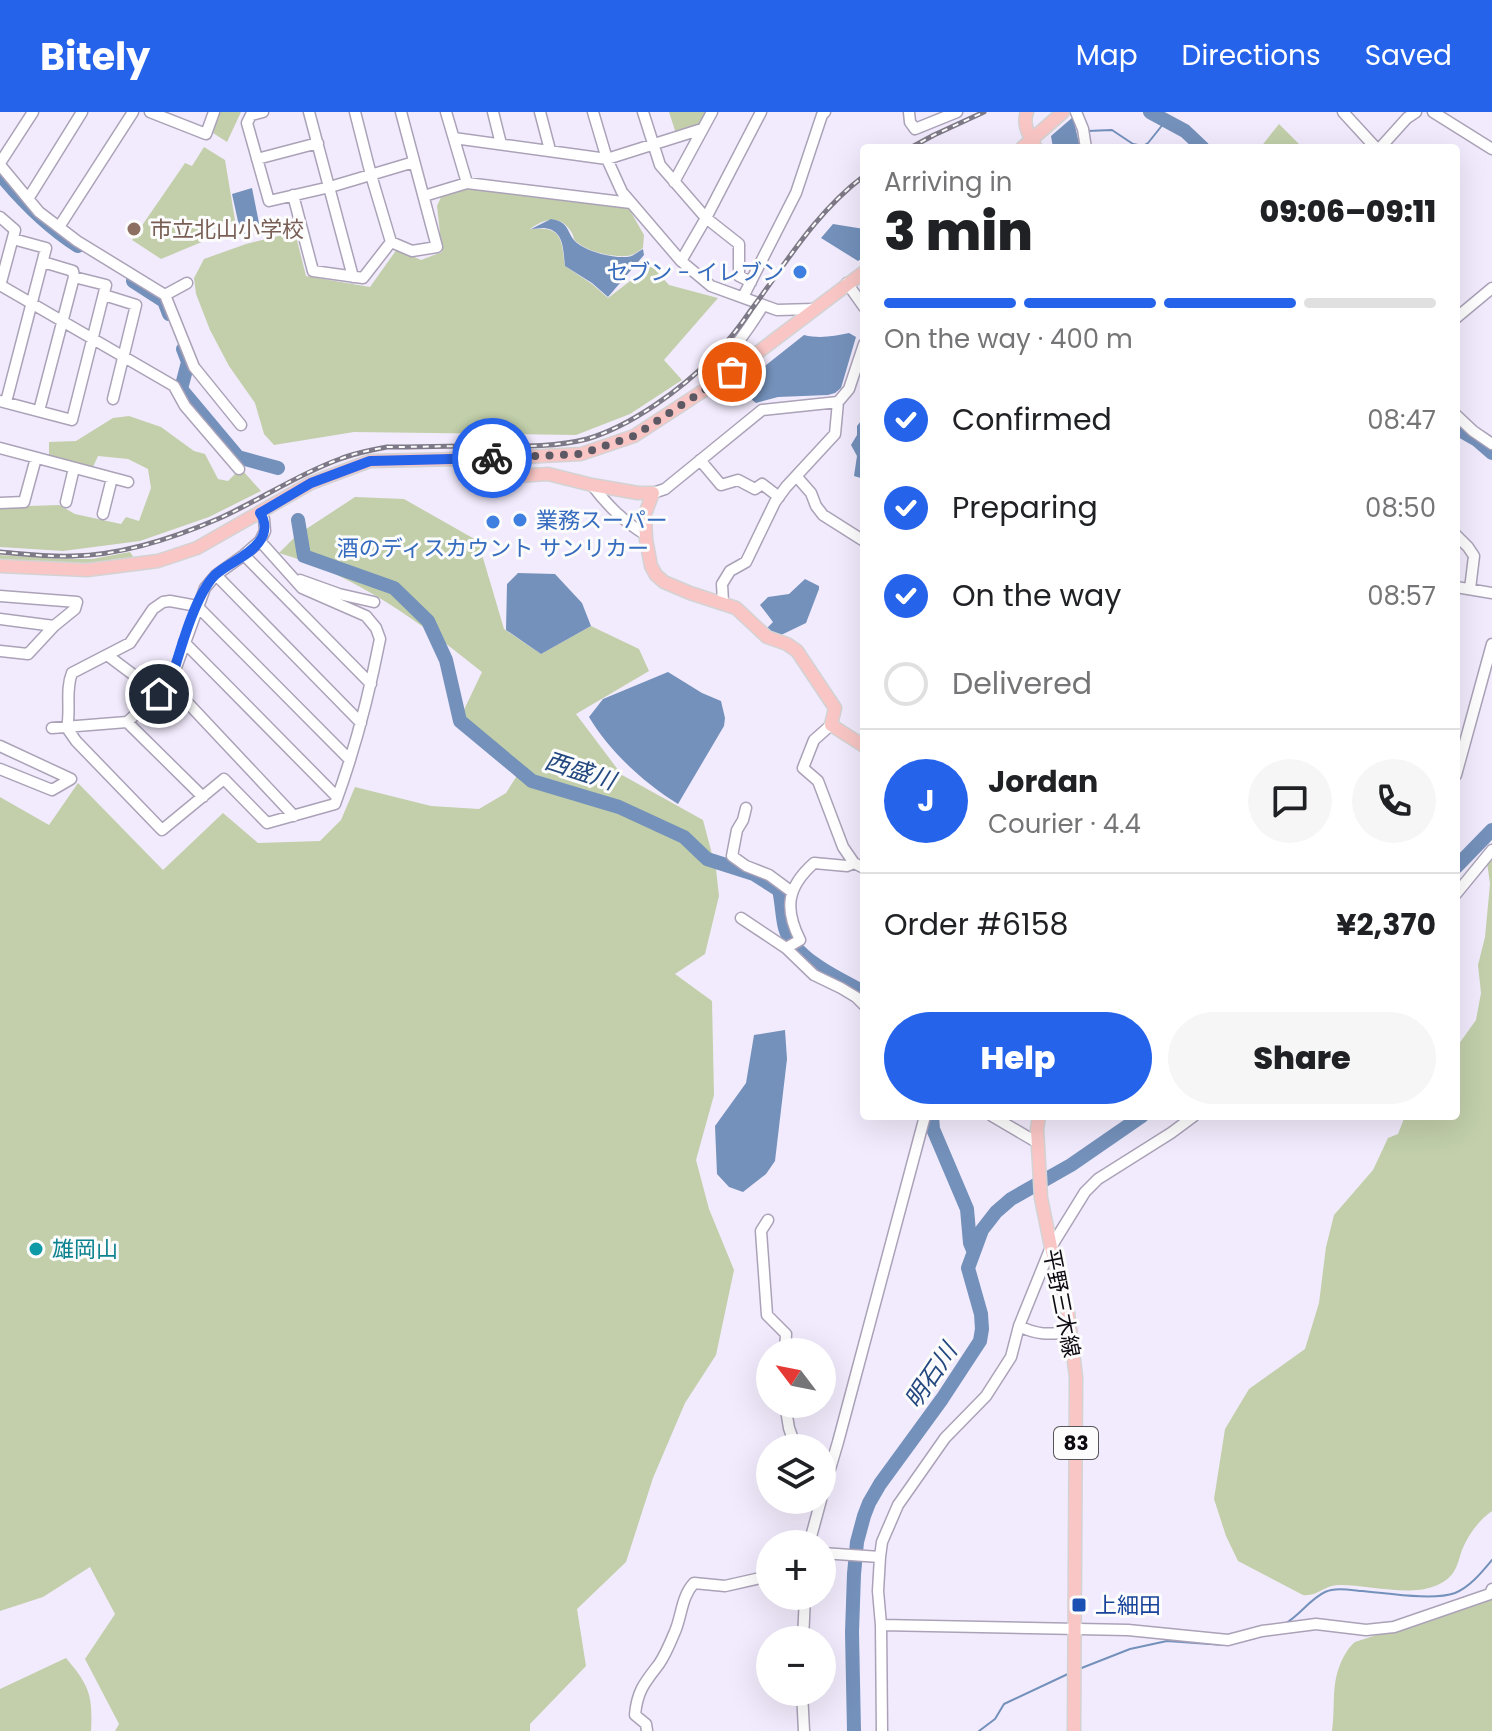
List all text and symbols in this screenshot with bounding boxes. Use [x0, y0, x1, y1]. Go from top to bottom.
text: Bitely [40, 30, 150, 83]
text: Map [1076, 36, 1138, 75]
text: Directions [1182, 36, 1321, 75]
text: Saved [1365, 36, 1452, 75]
text: Arriving in [884, 164, 1013, 200]
text: 09:06–09:11 [1259, 190, 1436, 233]
text: 3 min [884, 195, 1033, 268]
place label: 市立北山小学校 [150, 214, 304, 245]
marker: 市立北山小学校 [125, 220, 143, 238]
place label: セブン - イレブン [606, 257, 784, 288]
marker: セブン - イレブン [791, 263, 809, 281]
text: On the way · 400 m [884, 321, 1133, 357]
pin [698, 338, 766, 406]
icon: bag [710, 350, 754, 394]
icon: check [884, 398, 928, 442]
text: Confirmed [952, 398, 1112, 441]
text: 08:47 [1367, 402, 1436, 438]
courier [452, 418, 532, 498]
icon: bike [470, 436, 514, 480]
icon: check [884, 486, 928, 530]
text: Preparing [952, 486, 1098, 529]
text: 08:50 [1365, 490, 1436, 526]
place label: 業務スーパー [536, 505, 668, 536]
marker: 業務スーパー [511, 511, 529, 529]
marker: 酒のディスカウント サンリカー [484, 513, 502, 531]
place label: 酒のディスカウント サンリカー [337, 533, 649, 564]
icon: check [884, 574, 928, 618]
text: On the way [952, 574, 1121, 617]
text: 08:57 [1367, 578, 1436, 614]
pin [125, 660, 193, 728]
text: Delivered [952, 662, 1092, 705]
icon: home [137, 672, 181, 716]
water label: 西盛川 [541, 744, 622, 798]
button: chat [1248, 759, 1332, 843]
button: phone [1352, 759, 1436, 843]
text: Jordan [988, 760, 1098, 803]
text: J [917, 779, 935, 822]
text: Courier · 4.4 [988, 806, 1141, 842]
text: Order #6158 [884, 903, 1068, 946]
text: ¥2,370 [1336, 903, 1436, 946]
button: Help [884, 1012, 1152, 1104]
button: Share [1168, 1012, 1436, 1104]
place label: 雄岡山 [52, 1234, 118, 1265]
marker: 雄岡山 [27, 1240, 45, 1258]
street label: 平野三木線 [1036, 1246, 1087, 1360]
water label: 明石川 [897, 1334, 966, 1415]
north arrow [756, 1338, 836, 1418]
map controls [756, 1338, 836, 1706]
road number: 83 [1054, 1427, 1098, 1459]
button: layers [756, 1434, 836, 1514]
button: + [756, 1530, 836, 1610]
place label: 上細田 [1095, 1590, 1161, 1621]
marker: 上細田 [1070, 1596, 1088, 1614]
button: − [756, 1626, 836, 1706]

